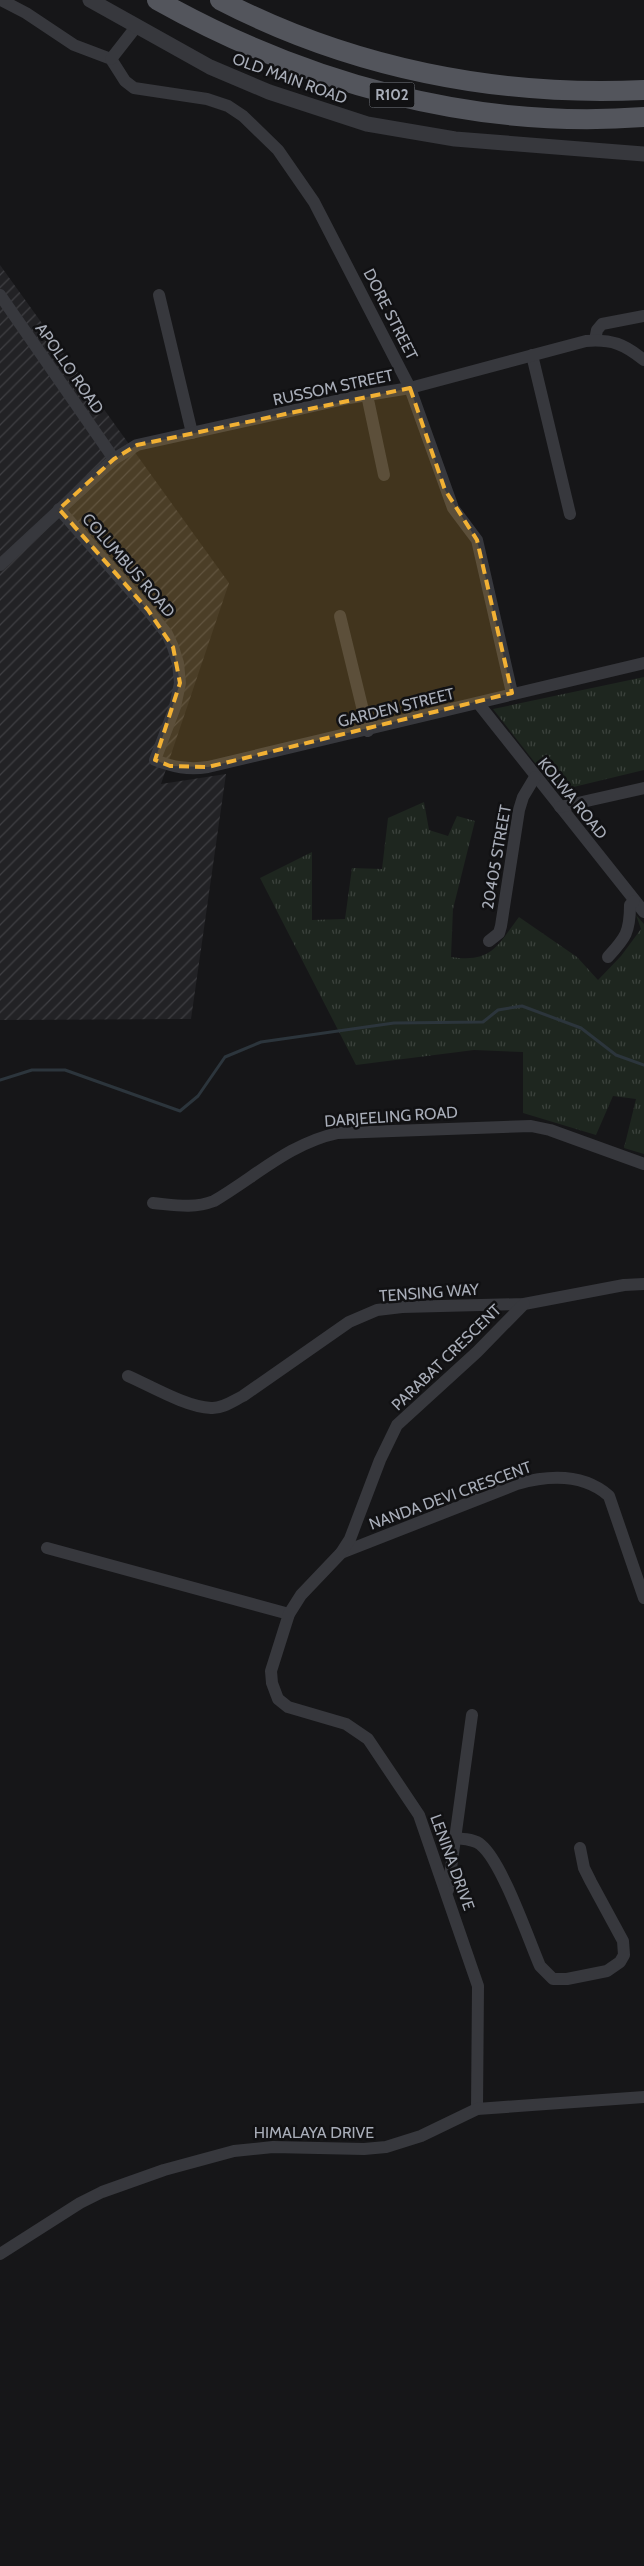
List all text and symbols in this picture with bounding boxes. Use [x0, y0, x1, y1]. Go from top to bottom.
street label: OLD MAIN ROAD [230, 49, 350, 108]
road number: R102 [370, 82, 414, 108]
street label: DORE STREET [359, 265, 422, 363]
street label: APOLLO ROAD [31, 319, 108, 417]
street label: RUSSOM STREET [271, 365, 395, 410]
street label: COLUMBUS ROAD [78, 510, 179, 621]
street label: GARDEN STREET [336, 684, 457, 731]
street label: KOLWA ROAD [534, 754, 611, 843]
street label: 20405 STREET [478, 803, 515, 911]
street label: DARJEELING ROAD [324, 1102, 458, 1131]
street label: TENSING WAY [378, 1279, 481, 1305]
street label: PARABAT CRESCENT [388, 1300, 505, 1414]
street label: NANDA DEVI CRESCENT [366, 1457, 534, 1534]
street label: LENINA DRIVE [426, 1811, 479, 1913]
street label: HIMALAYA DRIVE [254, 2123, 374, 2142]

